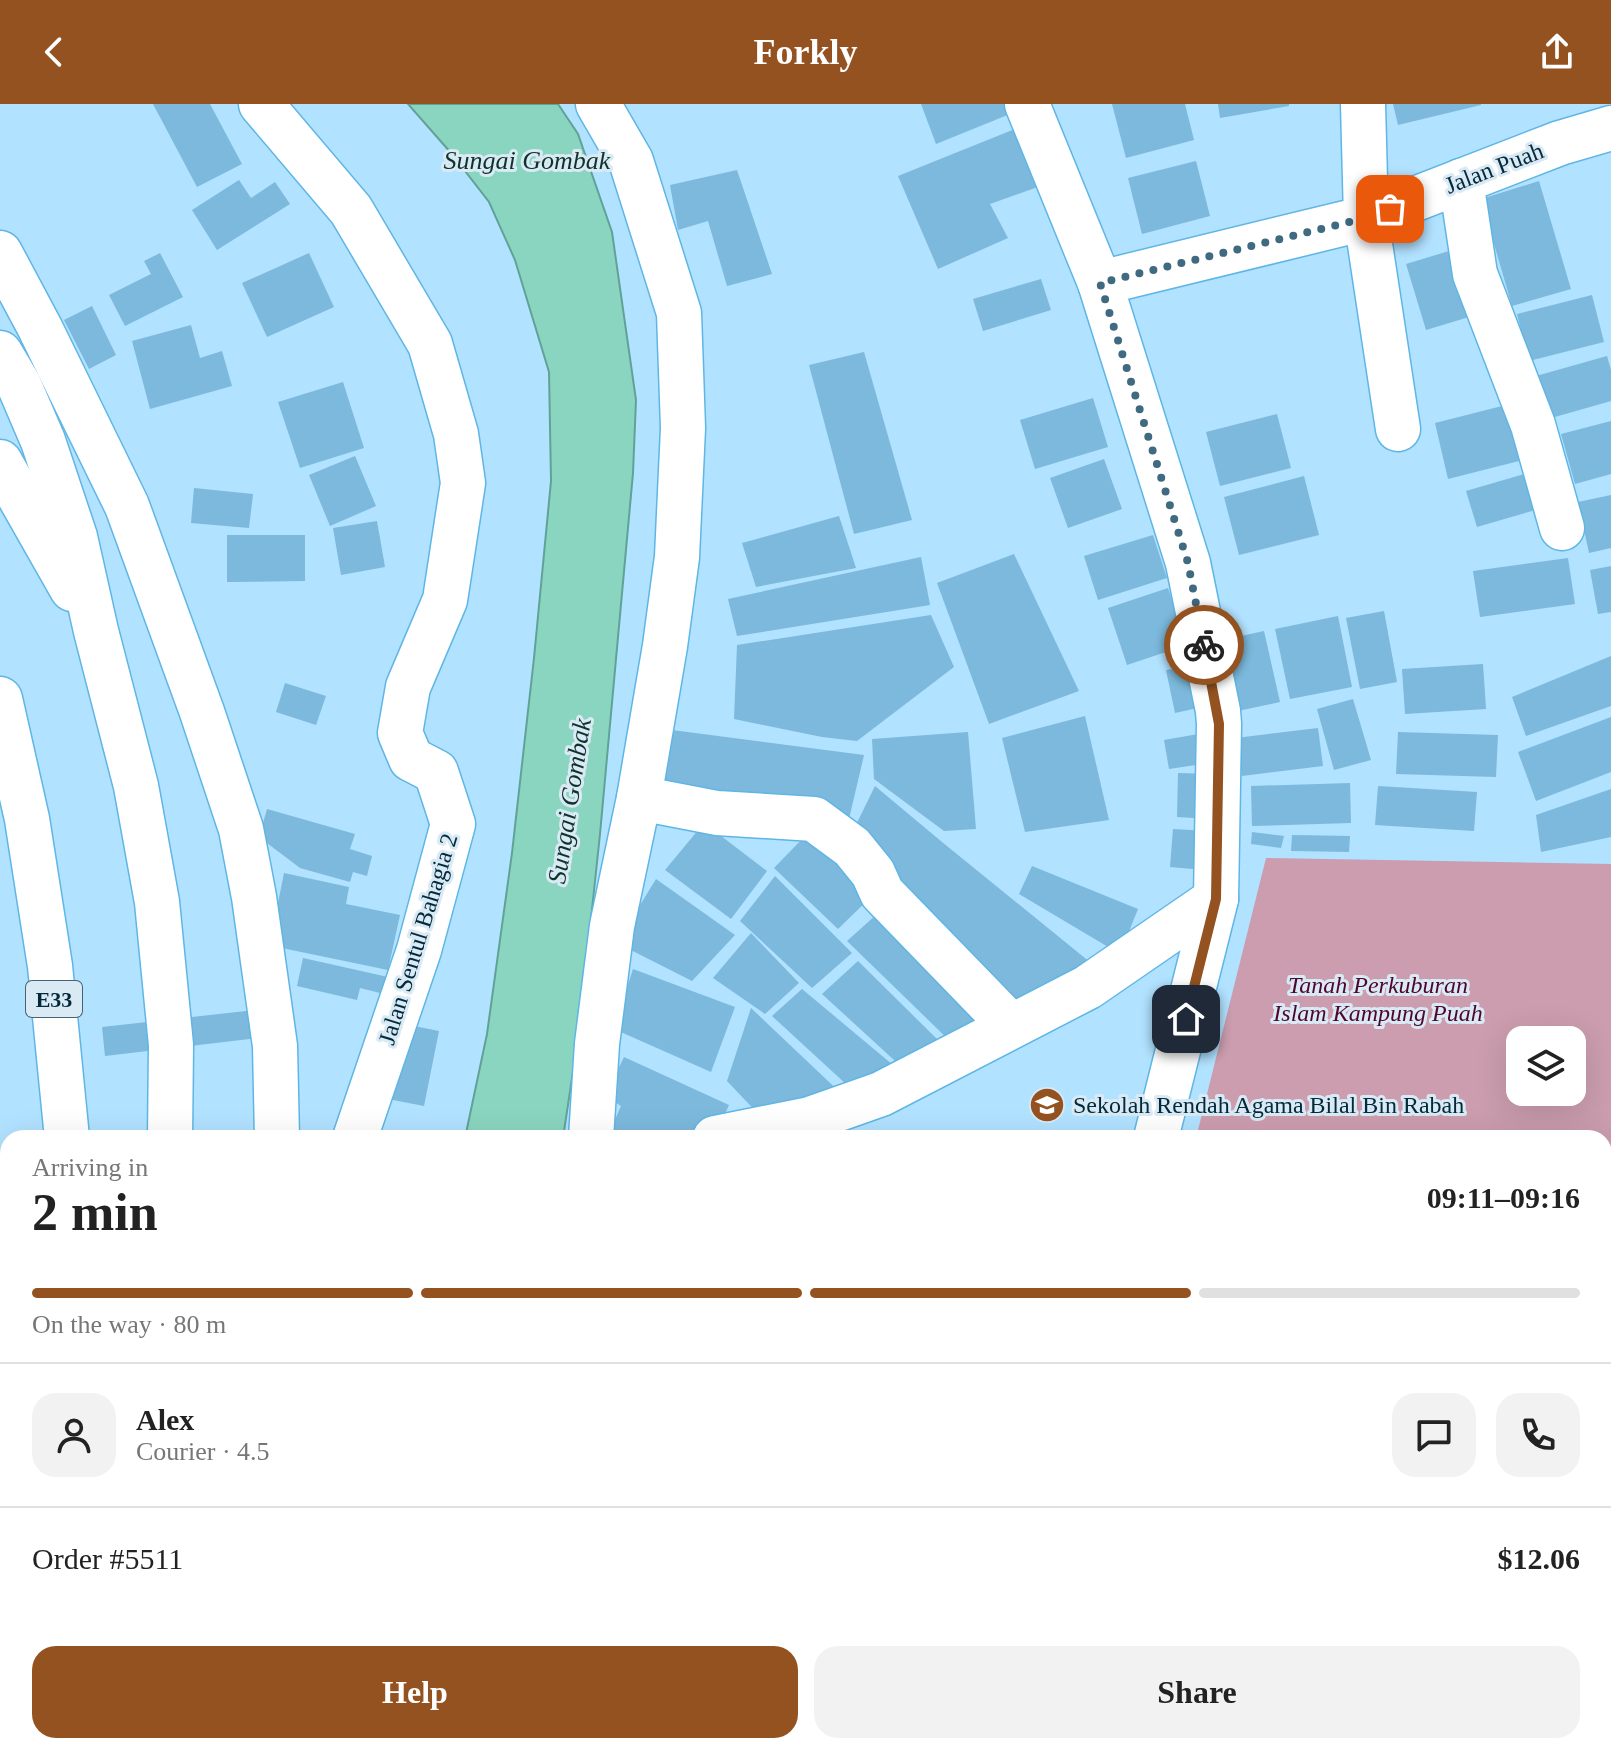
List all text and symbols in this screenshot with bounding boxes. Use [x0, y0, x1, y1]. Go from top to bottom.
icon: back [32, 30, 76, 74]
icon: share [1535, 30, 1579, 74]
text: Forkly [754, 32, 858, 72]
street label: Jalan Puah [1441, 137, 1547, 199]
water label: Sungai Gombak [444, 146, 611, 175]
pin [1356, 175, 1424, 243]
icon: bag [1368, 187, 1412, 231]
courier [1164, 605, 1244, 685]
icon: bike [1182, 623, 1226, 667]
water label: Sungai Gombak [542, 716, 597, 886]
street label: Jalan Sentul Bahagia 2 [374, 830, 462, 1048]
park label: Tanah Perkuburan Islam Kampung Puah [1272, 972, 1483, 1026]
road number: E33 [26, 981, 82, 1017]
pin [1152, 985, 1220, 1053]
icon: home [1164, 997, 1208, 1041]
map controls [1506, 1026, 1586, 1106]
button: layers [1506, 1026, 1586, 1106]
school or university icon: Sekolah Rendah Agama Bilal Bin Rabah [1028, 1086, 1066, 1124]
place label: Sekolah Rendah Agama Bilal Bin Rabah [1073, 1092, 1464, 1118]
text: Arriving in [32, 1153, 148, 1182]
text: 09:11–09:16 [1427, 1181, 1580, 1214]
text: 2 min [32, 1184, 158, 1241]
text: On the way · 80 m [32, 1310, 226, 1339]
button: person [32, 1393, 116, 1477]
button: chat [1392, 1393, 1476, 1477]
button: phone [1496, 1393, 1580, 1477]
text: Alex [136, 1403, 194, 1436]
text: Courier · 4.5 [136, 1437, 270, 1466]
text: Order #5511 [32, 1542, 183, 1575]
text: $12.06 [1498, 1542, 1580, 1575]
button: Help [32, 1646, 798, 1738]
button: Share [814, 1646, 1580, 1738]

